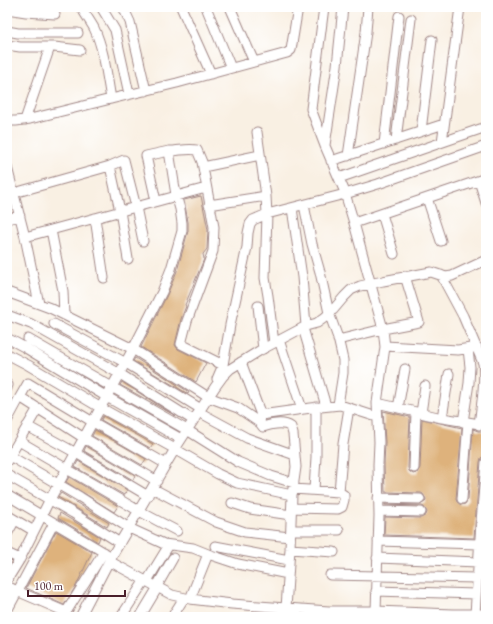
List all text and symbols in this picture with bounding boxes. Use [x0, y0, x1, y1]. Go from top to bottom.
scale bar [28, 572, 125, 598]
text: 100 m [34, 578, 64, 594]

